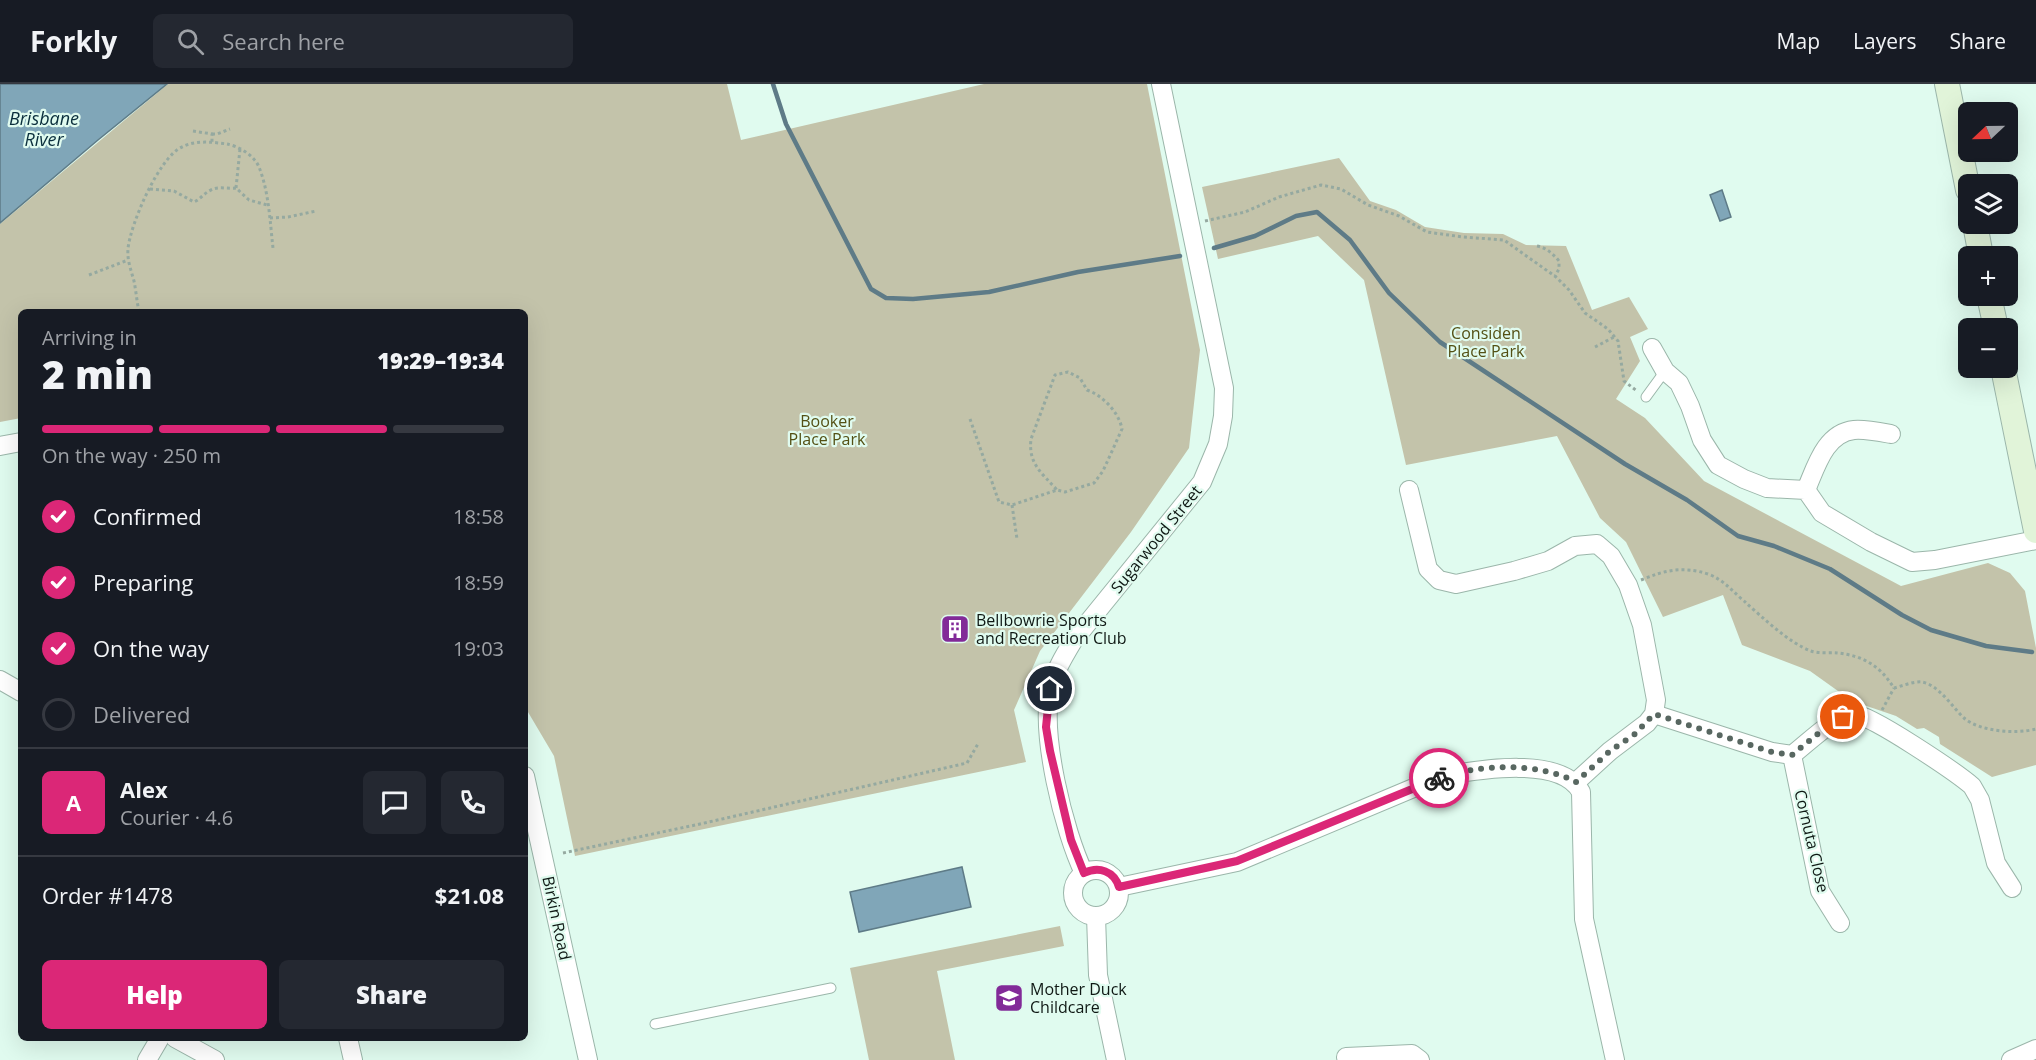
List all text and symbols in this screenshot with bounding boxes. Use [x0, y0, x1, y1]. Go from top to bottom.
search box [153, 14, 573, 68]
text: Forkly [30, 22, 117, 60]
icon: search [174, 25, 207, 58]
text: Search here [222, 26, 345, 56]
text: Map [1777, 27, 1820, 55]
text: Layers [1853, 27, 1917, 55]
text: Share [1950, 27, 2006, 55]
north arrow [1958, 102, 2018, 162]
map controls [1958, 102, 2018, 378]
water label: Brisbane River [9, 106, 79, 151]
button: layers [1958, 174, 2018, 234]
button: + [1958, 246, 2018, 306]
button: − [1958, 318, 2018, 378]
park label: Considen Place Park [1448, 322, 1525, 362]
text: Arriving in [42, 324, 137, 351]
text: 19:29–19:34 [377, 345, 504, 375]
text: 2 min [42, 347, 153, 400]
park label: Booker Place Park [789, 410, 866, 450]
text: On the way · 250 m [42, 442, 221, 469]
street label: Sugarwood Street [1106, 480, 1207, 598]
icon: check [42, 500, 75, 533]
text: Confirmed [93, 501, 202, 531]
text: 18:58 [453, 503, 504, 530]
icon: check [42, 566, 75, 599]
text: Preparing [93, 567, 193, 597]
text: 18:59 [453, 569, 504, 596]
place label: Bellbowrie Sports and Recreation Club [976, 609, 1127, 649]
building icon: Bellbowrie Sports and Recreation Club [939, 613, 971, 645]
icon: check [42, 632, 75, 665]
text: On the way [93, 633, 209, 663]
text: 19:03 [453, 635, 504, 662]
pin [1024, 663, 1075, 714]
icon: home [1033, 672, 1066, 705]
pin [1817, 691, 1868, 742]
text: Delivered [93, 699, 191, 729]
icon: bag [1826, 700, 1859, 733]
courier [1409, 748, 1469, 808]
icon: bike [1423, 762, 1456, 795]
button: chat [363, 771, 426, 834]
button: phone [441, 771, 504, 834]
text: Alex [120, 774, 168, 804]
text: A [66, 787, 81, 817]
street label: Cornuta Close [1789, 787, 1835, 895]
text: Courier · 4.6 [120, 804, 233, 831]
street label: Birkin Road [537, 874, 577, 962]
text: Order #1478 [42, 880, 173, 910]
text: $21.08 [435, 880, 504, 910]
button: Help [42, 960, 267, 1029]
button: Share [279, 960, 504, 1029]
place label: Mother Duck Childcare [1030, 978, 1127, 1018]
school or university icon: Mother Duck Childcare [993, 982, 1025, 1014]

